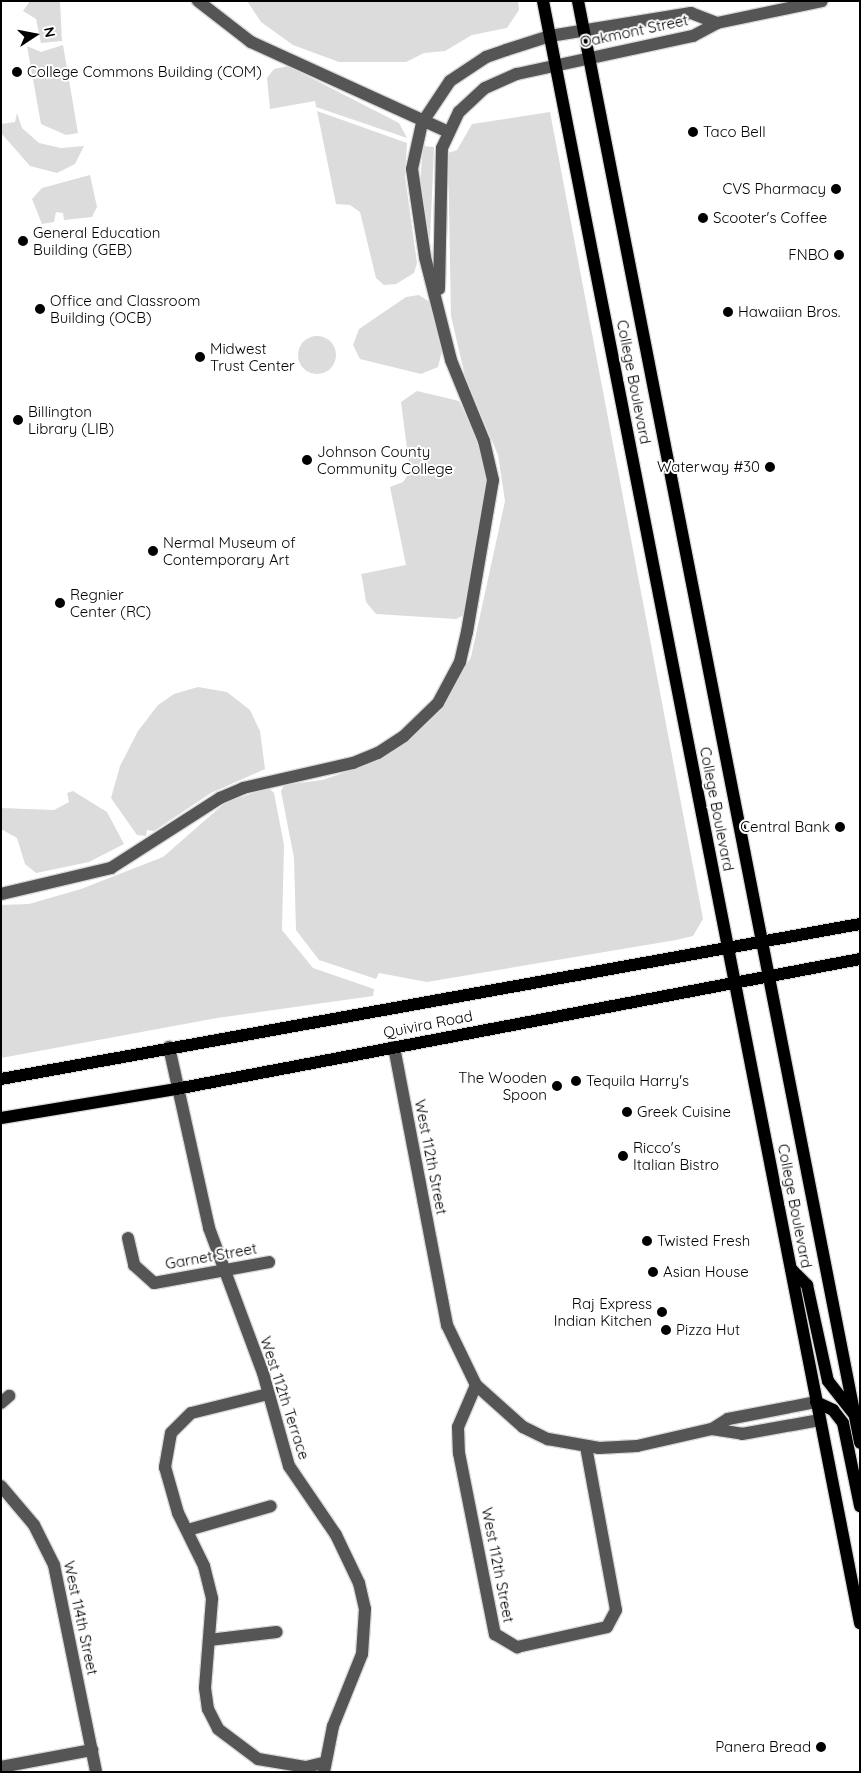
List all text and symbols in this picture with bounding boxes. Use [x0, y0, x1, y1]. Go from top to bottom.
north arrow [10, 10, 60, 60]
street label: Oakmont Street [578, 11, 690, 51]
text: N [40, 25, 60, 39]
place label: College Commons Building (COM) [27, 63, 262, 81]
marker: College Commons Building (COM) [11, 66, 23, 78]
place label: Taco Bell [703, 123, 766, 141]
marker: Taco Bell [687, 126, 699, 138]
place label: CVS Pharmacy [722, 180, 826, 198]
marker: CVS Pharmacy [830, 183, 842, 195]
place label: Scooter's Coffee [713, 209, 827, 227]
marker: Scooter's Coffee [697, 212, 709, 224]
place label: General Education Building (GEB) [33, 223, 160, 258]
marker: General Education Building (GEB) [17, 235, 29, 247]
place label: FNBO [788, 246, 829, 264]
marker: FNBO [833, 249, 845, 261]
place label: Office and Classroom Building (OCB) [50, 291, 200, 326]
marker: Office and Classroom Building (OCB) [34, 303, 46, 315]
place label: Hawaiian Bros. [738, 303, 841, 321]
marker: Hawaiian Bros. [722, 306, 734, 318]
street label: College Boulevard [613, 318, 655, 446]
place label: Midwest Trust Center [210, 339, 295, 374]
marker: Midwest Trust Center [194, 351, 206, 363]
place label: Billington Library (LIB) [28, 402, 114, 437]
marker: Billington Library (LIB) [12, 414, 24, 426]
place label: Johnson County Community College [317, 442, 453, 477]
marker: Johnson County Community College [301, 454, 313, 466]
place label: Waterway #30 [657, 458, 760, 476]
marker: Waterway #30 [764, 461, 776, 473]
place label: Nermal Museum of Contemporary Art [163, 533, 296, 568]
marker: Nermal Museum of Contemporary Art [147, 545, 159, 557]
place label: Regnier Center (RC) [70, 585, 151, 620]
marker: Regnier Center (RC) [54, 597, 66, 609]
street label: College Boulevard [696, 745, 738, 873]
place label: Central Bank [740, 818, 830, 836]
marker: Central Bank [834, 821, 846, 833]
street label: Quivira Road [382, 1007, 474, 1041]
place label: The Wooden Spoon [458, 1068, 547, 1103]
place label: Tequila Harry's [586, 1072, 689, 1090]
marker: Tequila Harry's [570, 1075, 582, 1087]
marker: The Wooden Spoon [551, 1080, 563, 1092]
street label: West 112th Street [411, 1098, 451, 1216]
place label: Greek Cuisine [637, 1103, 731, 1121]
marker: Greek Cuisine [621, 1106, 633, 1118]
place label: Ricco's Italian Bistro [633, 1138, 719, 1173]
street label: College Boulevard [774, 1142, 816, 1270]
marker: Ricco's Italian Bistro [617, 1150, 629, 1162]
place label: Twisted Fresh [657, 1232, 750, 1250]
marker: Twisted Fresh [641, 1235, 653, 1247]
street label: Garnet Street [164, 1239, 258, 1273]
place label: Asian House [663, 1263, 749, 1281]
marker: Asian House [647, 1266, 659, 1278]
place label: Raj Express Indian Kitchen [554, 1294, 652, 1329]
marker: Raj Express Indian Kitchen [656, 1306, 668, 1318]
place label: Pizza Hut [676, 1321, 740, 1339]
marker: Pizza Hut [660, 1324, 672, 1336]
street label: West 112th Terrace [257, 1334, 313, 1462]
street label: West 112th Street [478, 1506, 518, 1624]
street label: West 114th Street [60, 1559, 102, 1677]
place label: Panera Bread [715, 1738, 811, 1756]
marker: Panera Bread [815, 1741, 827, 1753]

